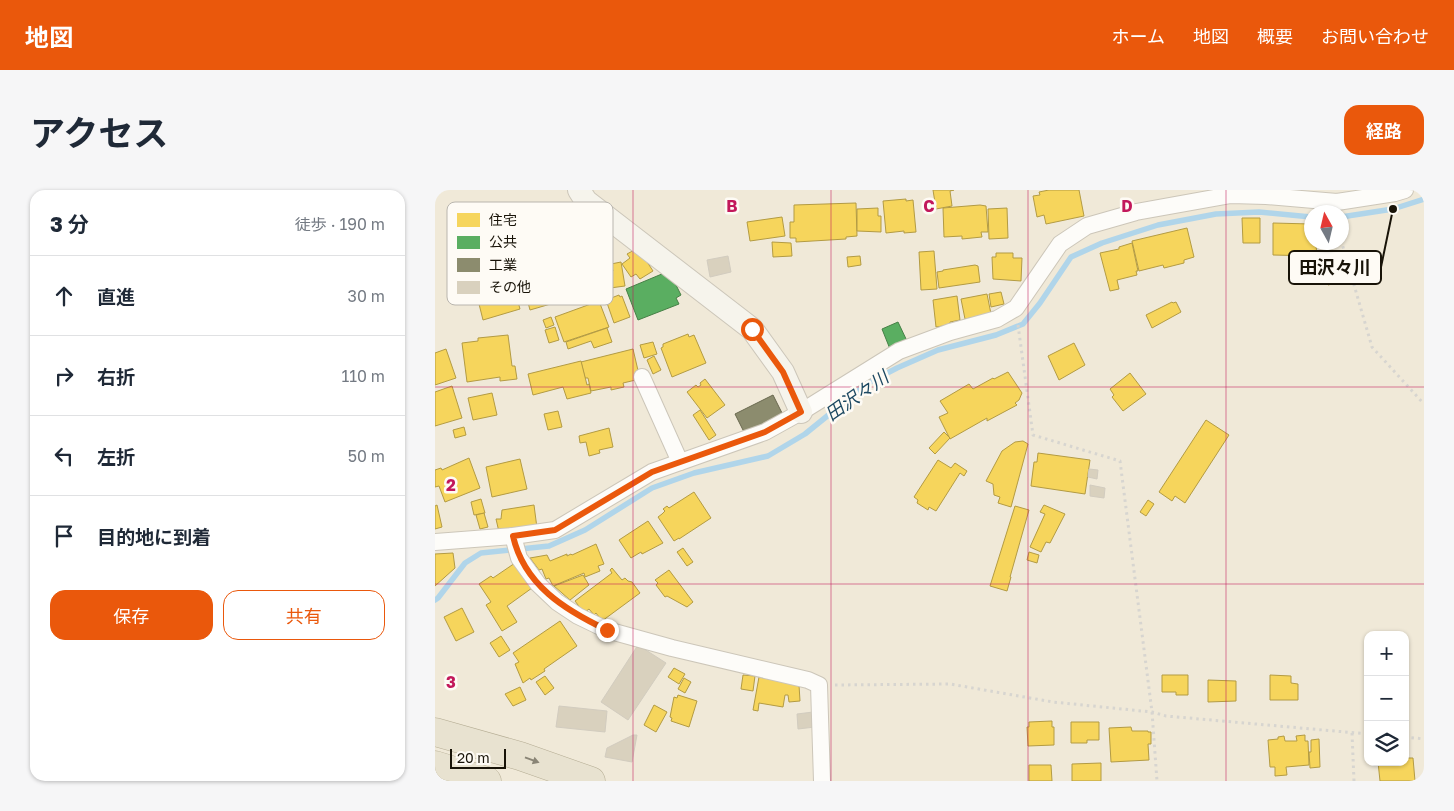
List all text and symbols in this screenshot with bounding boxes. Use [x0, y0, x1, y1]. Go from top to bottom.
text: 地図 [25, 22, 73, 51]
text: ホーム [1112, 25, 1165, 47]
text: 地図 [1193, 25, 1229, 47]
text: 概要 [1257, 25, 1293, 47]
text: お問い合わせ [1321, 25, 1429, 47]
button: 経路 [1344, 105, 1424, 155]
text: アクセス [30, 112, 168, 154]
text: B [726, 196, 738, 216]
text: C [923, 196, 935, 216]
text: D [1121, 196, 1133, 216]
legend [447, 202, 613, 305]
north arrow [1304, 205, 1349, 250]
text: 3 分 [50, 211, 89, 237]
text: 住宅 [489, 211, 517, 228]
text: 徒歩 · 190 m [295, 214, 385, 234]
text: 公共 [489, 233, 517, 250]
callout: 田沢々川 [1289, 251, 1381, 284]
text: 工業 [489, 256, 517, 273]
text: 田沢々川 [1299, 256, 1371, 278]
text: その他 [489, 278, 531, 295]
icon: ahead [50, 282, 78, 310]
text: 直進 [97, 285, 135, 308]
text: 30 m [348, 286, 385, 306]
route start [741, 318, 764, 341]
icon: right [50, 362, 78, 390]
water label: 田沢々川 [821, 364, 894, 425]
text: 右折 [97, 365, 135, 388]
text: 110 m [341, 366, 385, 386]
icon: left [50, 442, 78, 470]
text: 左折 [97, 445, 135, 468]
text: 50 m [348, 446, 385, 466]
text: 2 [446, 475, 456, 495]
icon: arrive [50, 522, 78, 550]
text: 目的地に到着 [97, 525, 211, 548]
button: 保存 [50, 590, 213, 640]
button: 共有 [223, 590, 385, 640]
route end [596, 619, 619, 642]
map controls [1364, 631, 1409, 766]
button: + [1364, 631, 1409, 676]
text: 3 [446, 672, 456, 692]
button: − [1364, 676, 1409, 721]
button: layers [1364, 721, 1409, 766]
scale bar [450, 746, 506, 769]
text: 20 m [457, 749, 490, 766]
one-way arrow [525, 757, 540, 764]

